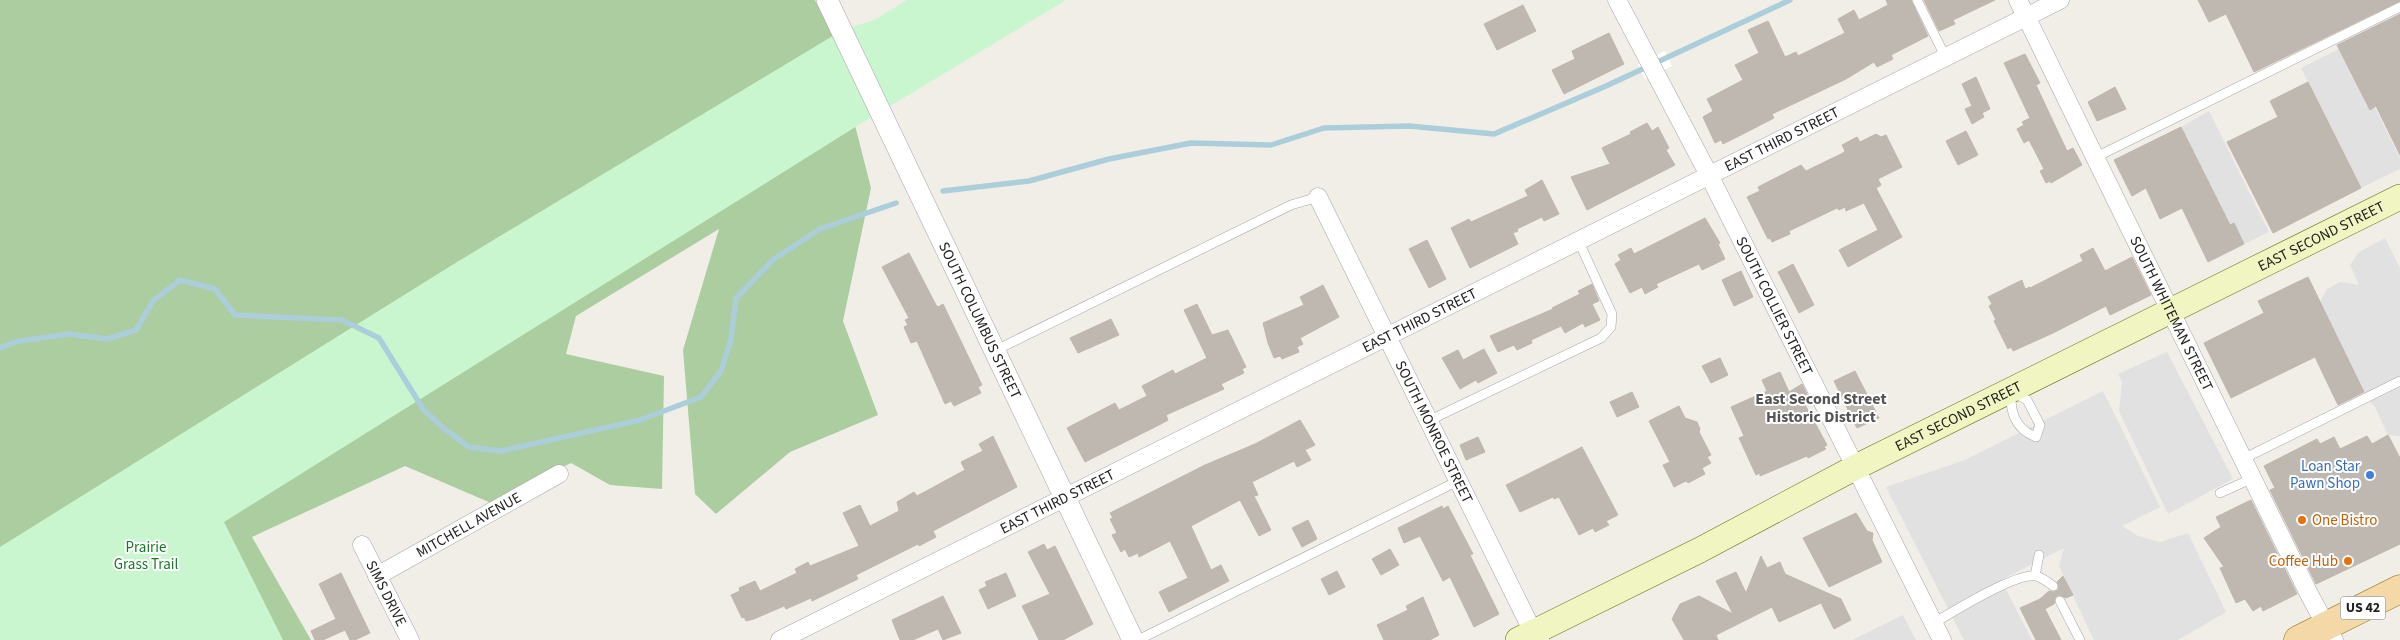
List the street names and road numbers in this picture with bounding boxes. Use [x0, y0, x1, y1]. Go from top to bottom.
street label: EAST THIRD STREET [1721, 102, 1843, 177]
street label: EAST SECOND STREET [2254, 196, 2388, 276]
street label: SOUTH WHITEMAN STREET [2125, 232, 2218, 394]
street label: SOUTH COLLIER STREET [1731, 233, 1818, 379]
street label: SOUTH COLUMBUS STREET [934, 238, 1027, 402]
street label: EAST THIRD STREET [1359, 283, 1480, 358]
street label: SOUTH MONROE STREET [1390, 357, 1478, 507]
street label: EAST SECOND STREET [1891, 376, 2025, 457]
street label: EAST THIRD STREET [996, 464, 1118, 539]
street label: MITCHELL AVENUE [412, 487, 525, 563]
street label: SIMS DRIVE [361, 557, 412, 630]
road number: US 42 [2340, 596, 2386, 620]

